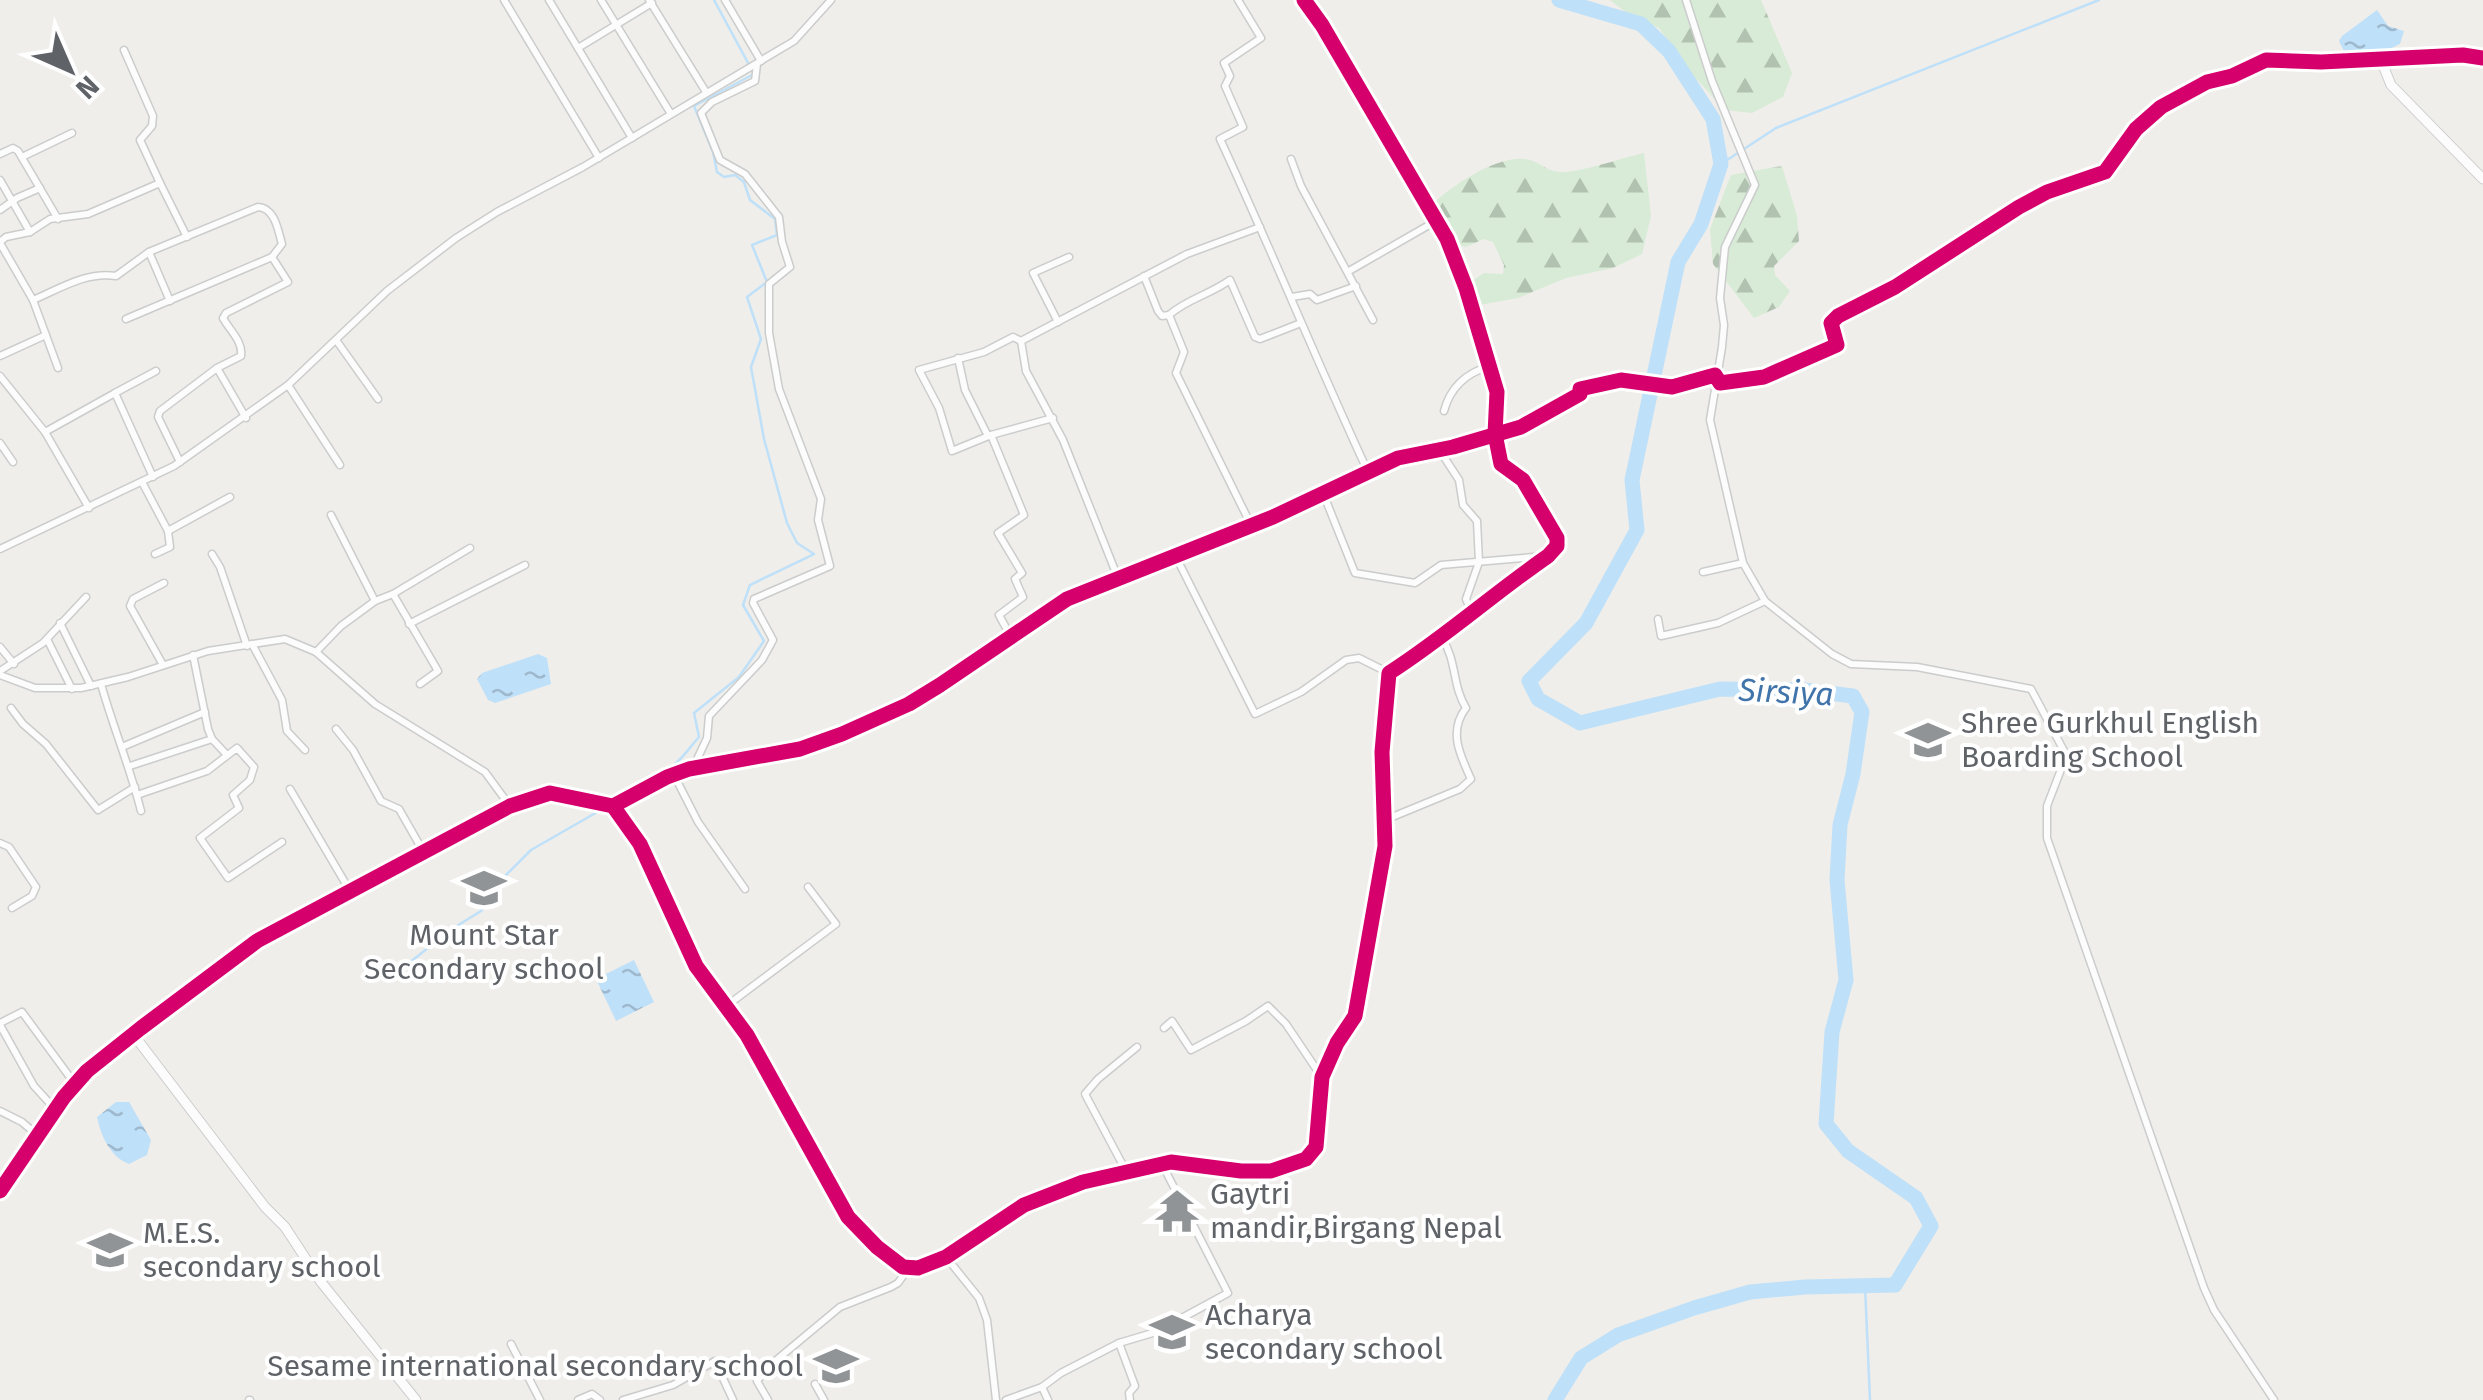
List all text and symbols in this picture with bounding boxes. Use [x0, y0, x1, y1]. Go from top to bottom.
north arrow [20, 20, 120, 120]
text: N [69, 69, 106, 106]
water label: Sirsiya [1736, 670, 1835, 713]
place label: Shree Gurkhul English Boarding School [1961, 705, 2259, 775]
school or university icon: Shree Gurkhul English Boarding School [1904, 716, 1952, 764]
school or university icon: Mount Star Secondary school [460, 864, 508, 912]
place label: Mount Star Secondary school [364, 917, 604, 987]
place label: Gaytri mandir,Birgang Nepal [1210, 1176, 1502, 1246]
temple icon: Gaytri mandir,Birgang Nepal [1153, 1187, 1201, 1235]
place label: M.E.S. secondary school [143, 1215, 381, 1285]
school or university icon: M.E.S. secondary school [86, 1226, 134, 1274]
place label: Acharya secondary school [1205, 1297, 1443, 1367]
school or university icon: Acharya secondary school [1148, 1308, 1196, 1356]
school or university icon: Sesame international secondary school [812, 1342, 860, 1390]
place label: Sesame international secondary school [267, 1348, 803, 1384]

